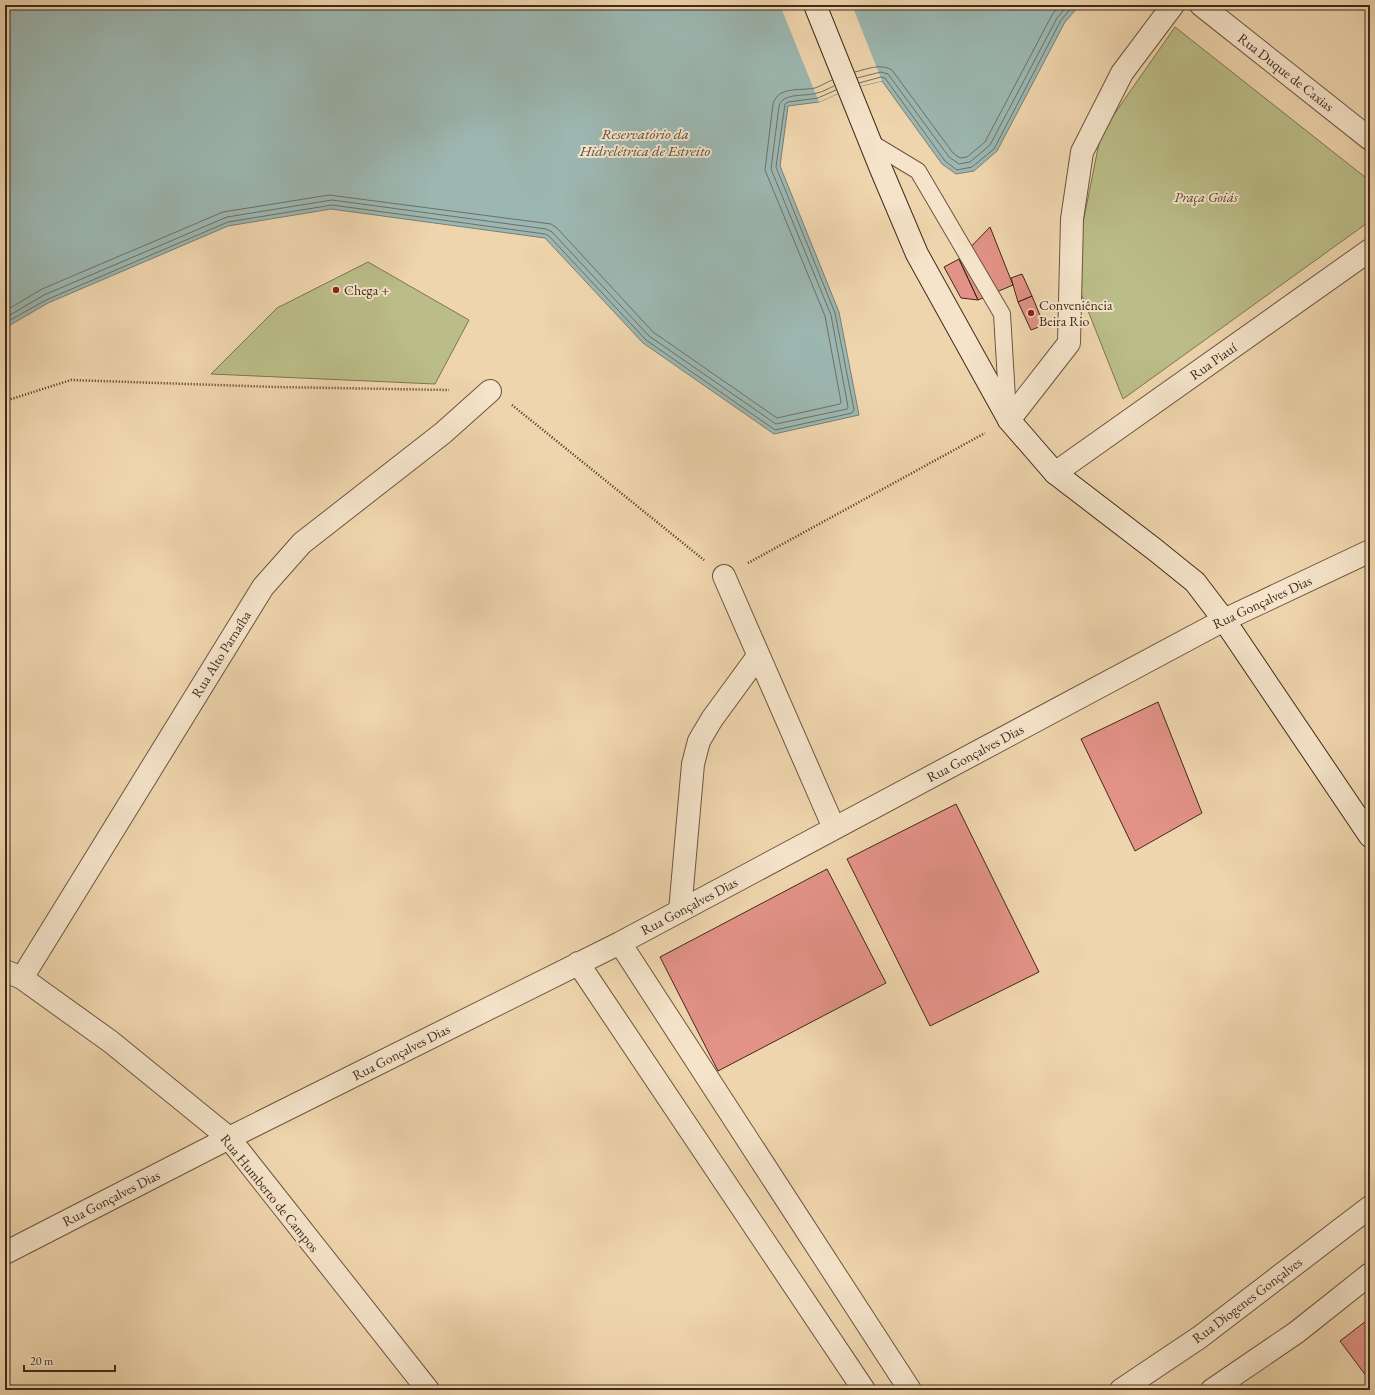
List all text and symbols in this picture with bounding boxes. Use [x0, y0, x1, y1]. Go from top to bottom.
street label: Rua Duque de Caxias [1234, 29, 1338, 115]
water label: Reservatório da Hidrelétrica de Estreito [579, 124, 711, 160]
park label: Praça Goiás [1174, 188, 1238, 206]
place label: Chega + [344, 281, 389, 299]
marker: Chega + [331, 285, 341, 295]
place label: Conveniência Beira Rio [1039, 296, 1113, 330]
marker: Conveniência Beira Rio [1026, 308, 1036, 318]
street label: Rua Piauí [1186, 338, 1240, 384]
street label: Rua Gonçalves Dias [1210, 571, 1315, 633]
street label: Rua Alto Parnaíba [187, 607, 255, 701]
street label: Rua Gonçalves Dias [923, 720, 1027, 786]
street label: Rua Gonçalves Dias [637, 873, 741, 939]
street label: Rua Gonçalves Dias [349, 1019, 453, 1084]
street label: Rua Humberto de Campos [217, 1130, 324, 1256]
street label: Rua Gonçalves Dias [59, 1165, 163, 1230]
street label: Rua Diogenes Gonçalves [1188, 1252, 1306, 1347]
scale bar [24, 1347, 115, 1373]
text: 20 m [30, 1353, 54, 1369]

